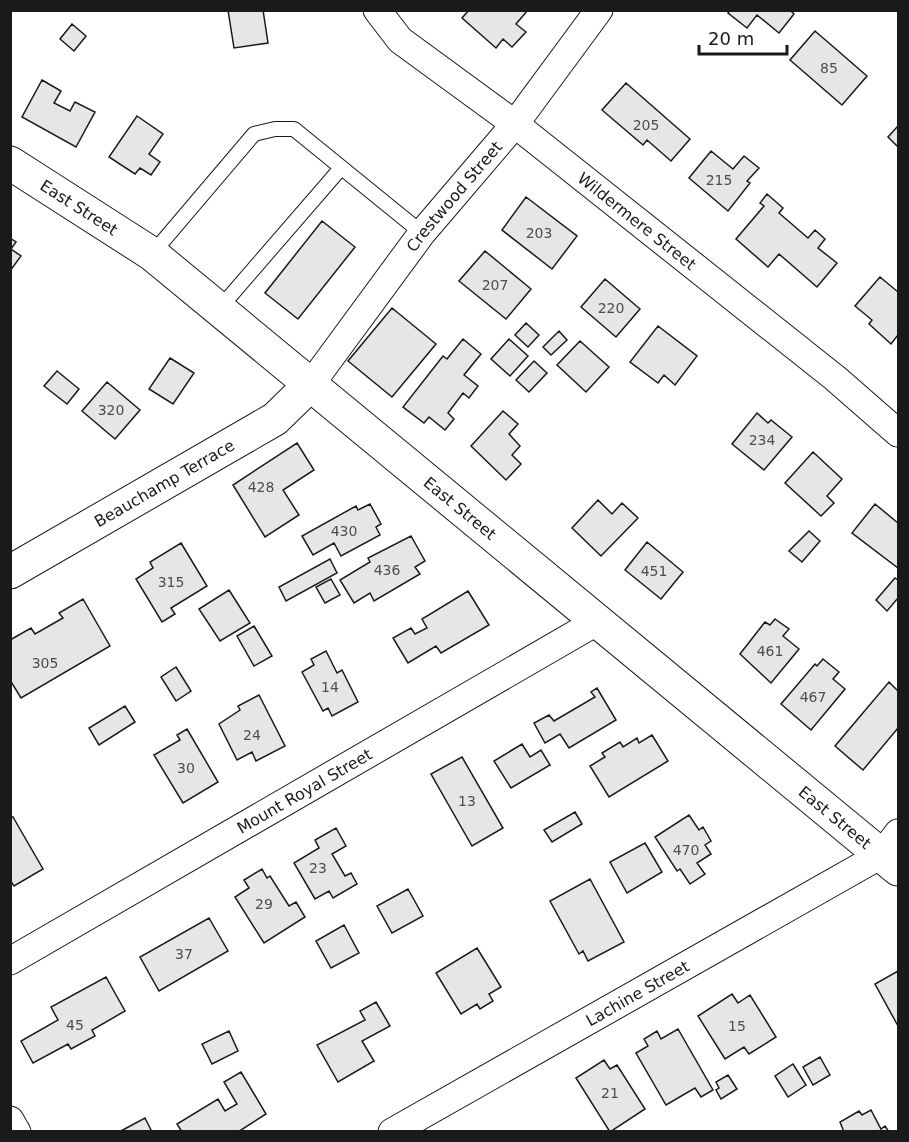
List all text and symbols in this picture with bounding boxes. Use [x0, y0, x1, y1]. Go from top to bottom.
scale bar [699, 18, 788, 56]
text: 20 m [708, 28, 754, 49]
house number: 85 [820, 60, 838, 76]
house number: 205 [633, 117, 659, 133]
street label: Crestwood Street [402, 137, 506, 255]
street label: Wildermere Street [574, 168, 700, 274]
house number: 215 [706, 172, 732, 188]
street label: East Street [37, 175, 121, 239]
house number: 203 [526, 225, 552, 241]
house number: 207 [482, 277, 508, 293]
house number: 220 [598, 300, 624, 316]
house number: 320 [98, 402, 124, 418]
house number: 234 [749, 432, 775, 448]
street label: Beauchamp Terrace [91, 435, 238, 531]
street label: East Street [420, 473, 500, 543]
house number: 428 [248, 479, 274, 495]
house number: 430 [331, 523, 357, 539]
house number: 436 [374, 562, 400, 578]
house number: 451 [641, 563, 667, 579]
house number: 315 [158, 574, 184, 590]
house number: 461 [757, 643, 783, 659]
house number: 305 [32, 655, 58, 671]
house number: 14 [321, 679, 339, 695]
house number: 467 [800, 689, 826, 705]
house number: 24 [243, 727, 261, 743]
street label: Mount Royal Street [233, 744, 375, 837]
house number: 30 [177, 760, 195, 776]
street label: East Street [795, 782, 875, 853]
house number: 13 [458, 793, 476, 809]
house number: 470 [673, 842, 699, 858]
house number: 23 [309, 860, 327, 876]
house number: 29 [255, 896, 273, 912]
house number: 37 [175, 946, 193, 962]
street label: Lachine Street [582, 956, 692, 1030]
house number: 45 [66, 1017, 84, 1033]
house number: 15 [728, 1018, 746, 1034]
house number: 21 [601, 1085, 619, 1101]

